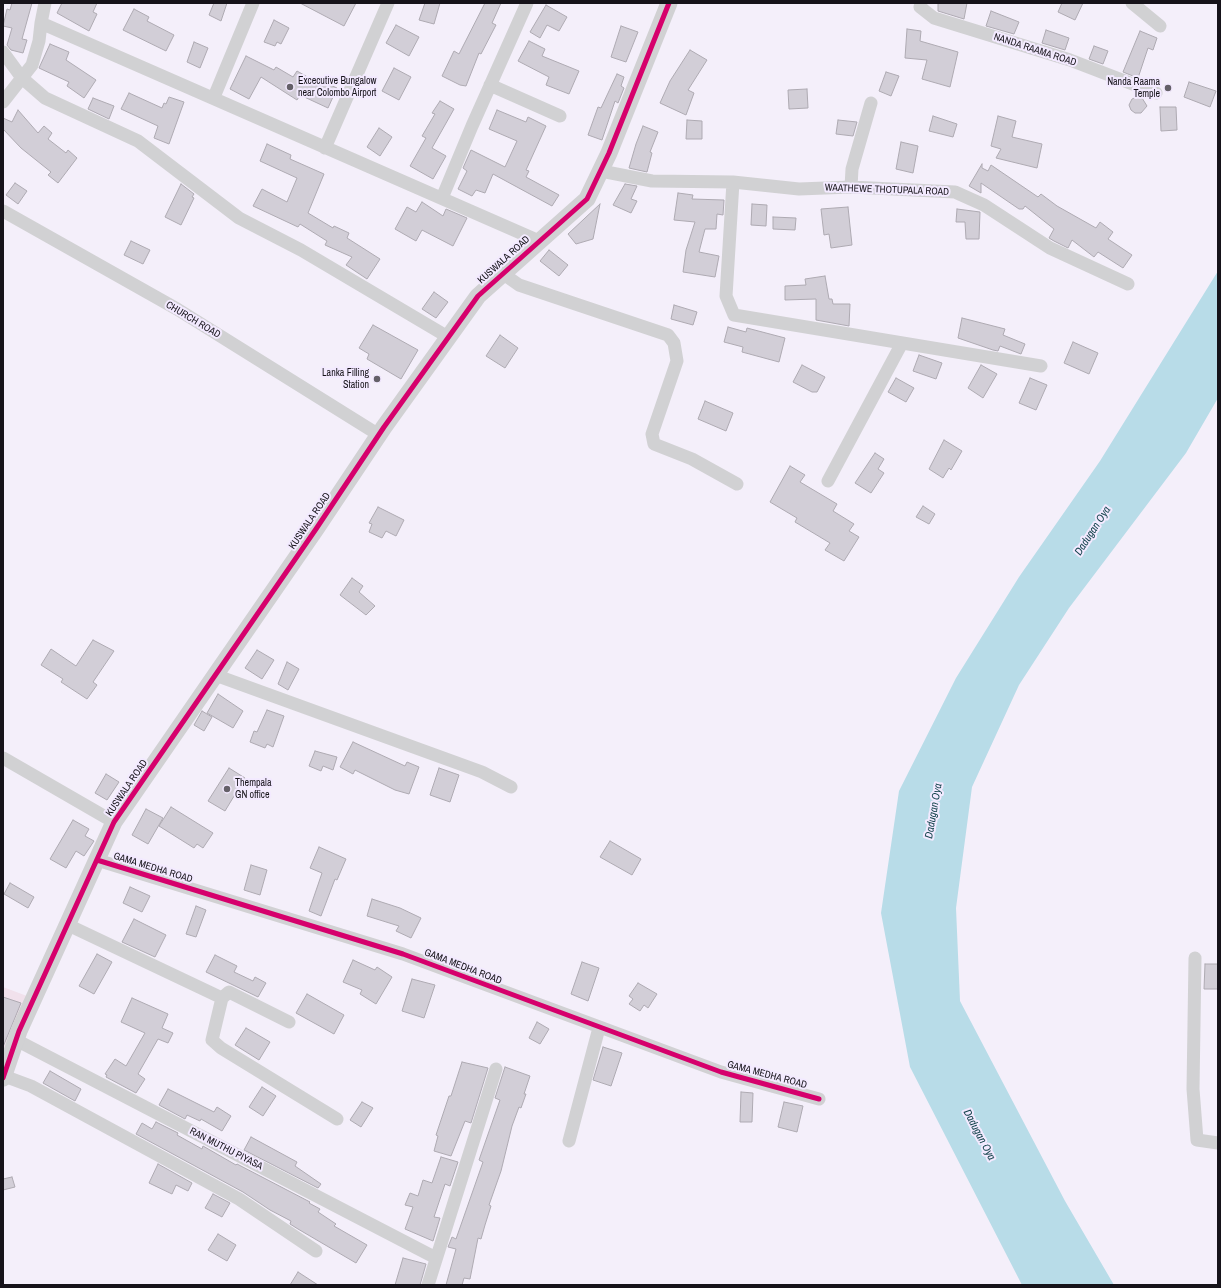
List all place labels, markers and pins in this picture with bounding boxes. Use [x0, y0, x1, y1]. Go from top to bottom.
place label: Excecutive Bungalow near Colombo Airport [298, 75, 376, 98]
place label: Nanda Raama Temple [1107, 76, 1160, 100]
marker: Excecutive Bungalow near Colombo Airport [285, 82, 295, 92]
marker: Nanda Raama Temple [1163, 83, 1173, 93]
place label: Lanka Filling Station [322, 367, 369, 390]
marker: Lanka Filling Station [372, 374, 382, 384]
place label: Thempala GN office [235, 777, 271, 800]
marker: Thempala GN office [222, 784, 232, 794]

